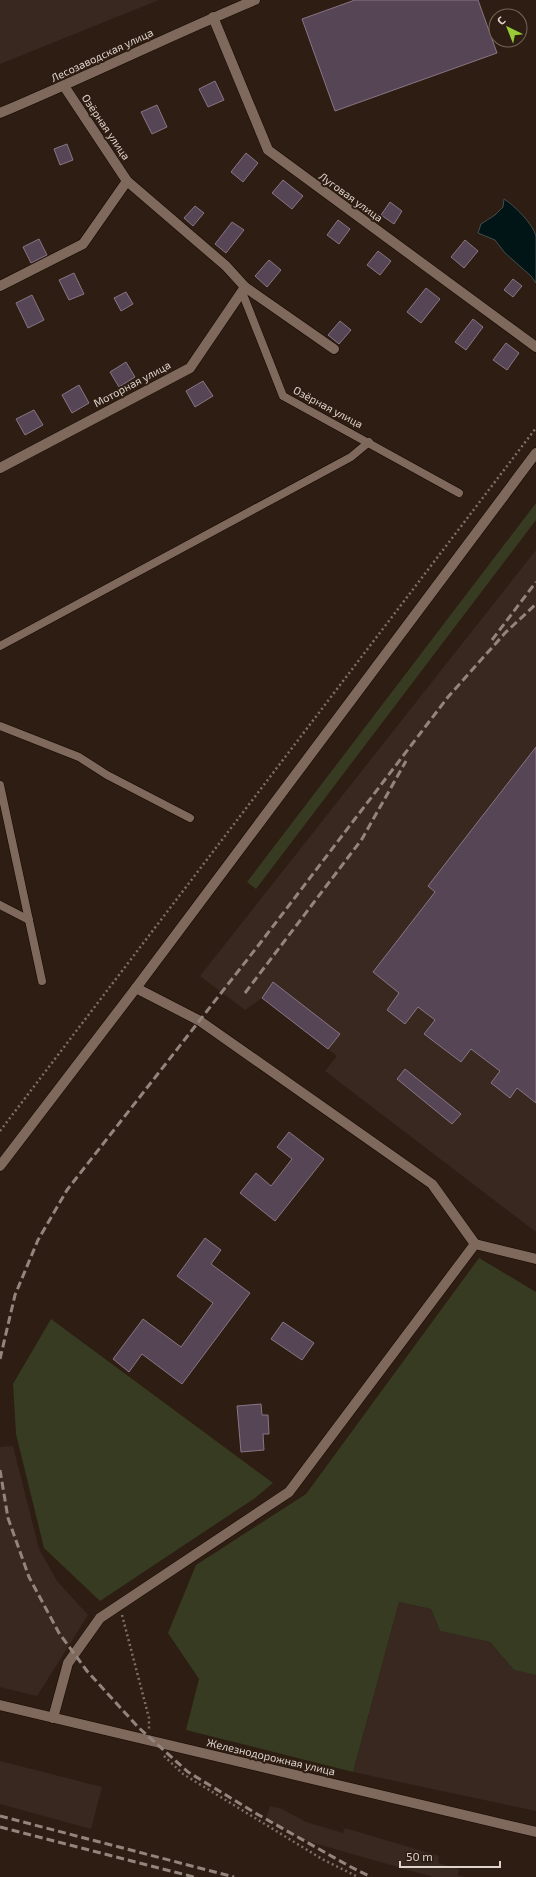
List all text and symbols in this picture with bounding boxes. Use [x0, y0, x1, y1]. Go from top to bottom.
north arrow [488, 8, 528, 48]
text: С [494, 13, 508, 27]
street label: Лесозаводская улица [49, 25, 155, 85]
street label: Озёрная улица [79, 91, 133, 163]
street label: Луговая улица [316, 169, 386, 225]
street label: Моторная улица [91, 358, 173, 410]
street label: Озёрная улица [291, 383, 365, 431]
street label: Железнодорожная улица [205, 1735, 337, 1779]
scale bar [400, 1843, 500, 1869]
text: 50 m [406, 1849, 433, 1863]

